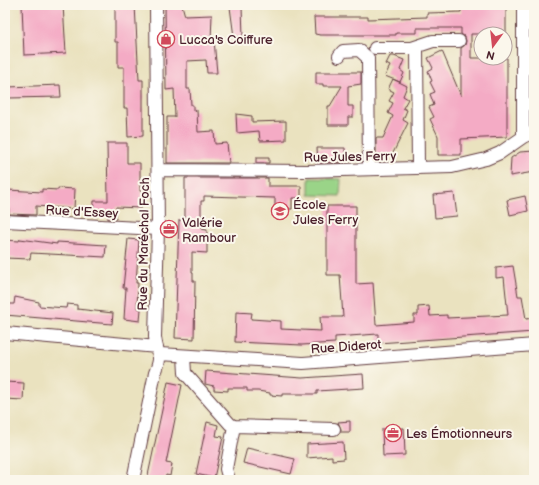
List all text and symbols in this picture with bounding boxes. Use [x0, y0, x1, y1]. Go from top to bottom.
north arrow [473, 26, 513, 66]
shop icon: Lucca's Coiffure [156, 29, 176, 49]
place label: Lucca's Coiffure [179, 32, 273, 48]
text: N [485, 48, 496, 63]
street label: Rue Jules Ferry [304, 148, 396, 166]
street label: Rue du Maréchal Foch [135, 177, 153, 311]
place label: École Jules Ferry [293, 197, 359, 228]
school or university icon: École Jules Ferry [270, 201, 290, 221]
street label: Rue d'Essey [45, 202, 119, 222]
place label: Valérie Rambour [182, 215, 236, 246]
office icon: Valérie Rambour [159, 219, 179, 239]
street label: Rue Diderot [310, 337, 382, 357]
office icon: Les Émotionneurs [383, 423, 403, 443]
place label: Les Émotionneurs [406, 426, 513, 442]

